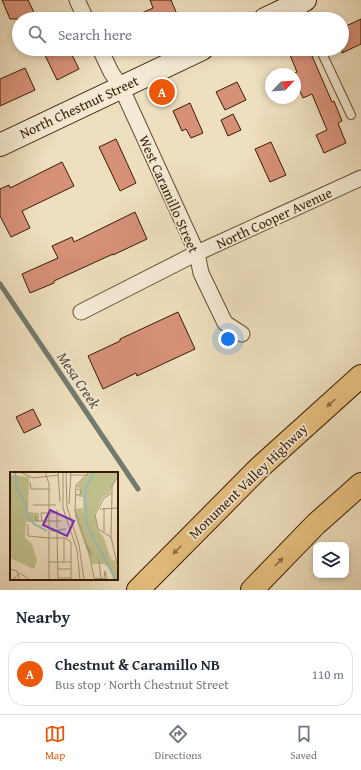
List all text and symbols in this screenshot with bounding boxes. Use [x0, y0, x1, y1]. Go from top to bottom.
search box [12, 12, 349, 56]
icon: search [26, 23, 48, 45]
text: Search here [58, 24, 132, 45]
north arrow [265, 68, 301, 104]
street label: North Chestnut Street [16, 71, 142, 143]
pin: A [149, 77, 175, 107]
street label: West Caramillo Street [134, 132, 204, 256]
street label: North Cooper Avenue [213, 182, 336, 254]
your location [218, 329, 238, 349]
water label: Mesa Creek [52, 348, 106, 413]
one-way arrow [326, 398, 336, 407]
street label: Monument Valley Highway [184, 419, 312, 543]
inset map [10, 472, 118, 580]
map controls [313, 542, 349, 578]
button: layers [313, 542, 349, 578]
one-way arrow [172, 545, 181, 555]
one-way arrow [274, 557, 284, 567]
text: Nearby [16, 604, 70, 629]
text: Chestnut & Caramillo NB [55, 654, 220, 675]
text: A [26, 665, 34, 684]
text: 110 m [312, 665, 344, 684]
text: Bus stop · North Chestnut Street [55, 675, 229, 694]
tab: Map [44, 723, 66, 763]
tab: Directions [155, 723, 202, 763]
tab: Saved [290, 723, 317, 763]

